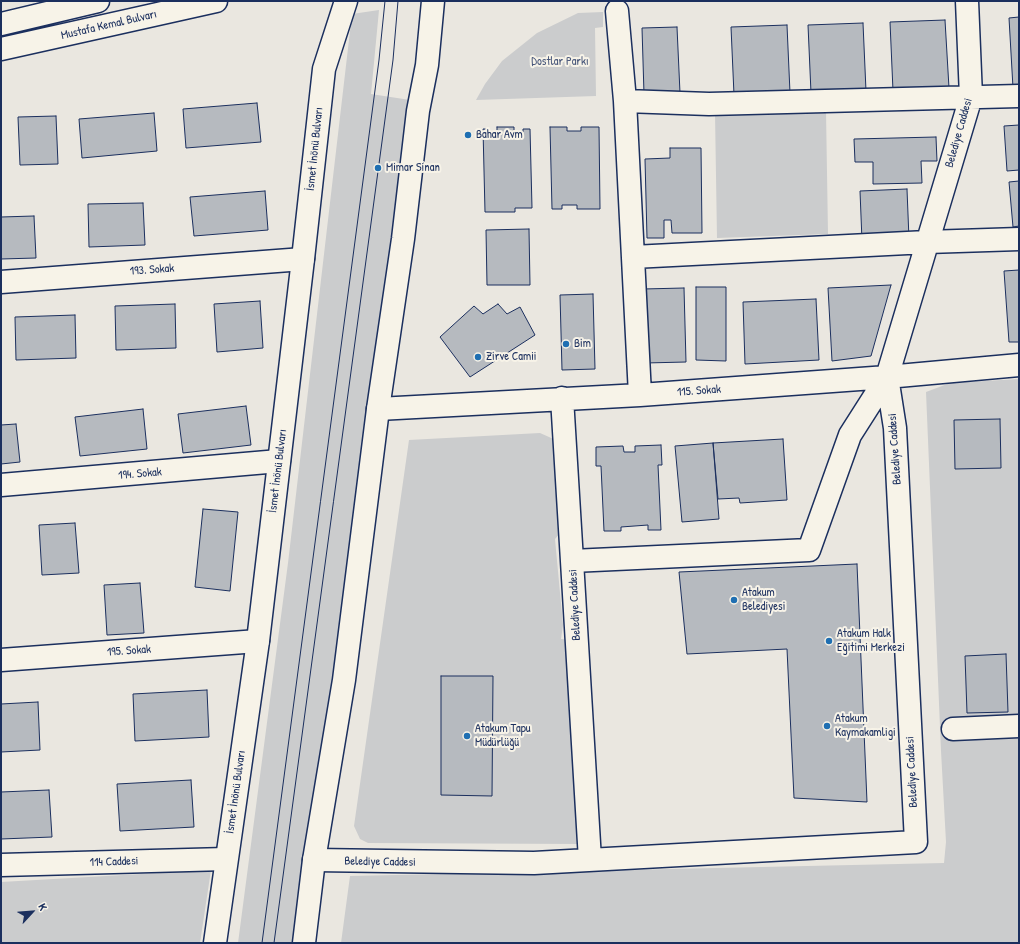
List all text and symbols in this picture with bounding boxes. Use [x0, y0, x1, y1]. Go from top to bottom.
street label: Mustafa Kemal Bulvarı [60, 7, 158, 43]
park label: Dostlar Parkı [531, 55, 589, 69]
street label: Belediye Caddesi [942, 97, 976, 169]
street label: İsmet İnönü Bulvarı [303, 106, 327, 192]
place label: Bahar Avm [476, 128, 523, 142]
marker: Bahar Avm [463, 130, 473, 140]
place label: Mimar Sinan [386, 161, 440, 175]
marker: Mimar Sinan [373, 163, 383, 173]
street label: 193. Sokak [129, 261, 175, 279]
place label: Bim [574, 337, 591, 351]
marker: Bim [561, 339, 571, 349]
place label: Zirve Camii [486, 350, 537, 364]
marker: Zirve Camii [473, 352, 483, 362]
street label: 115. Sokak [676, 382, 722, 400]
street label: Belediye Caddesi [885, 413, 905, 485]
street label: İsmet İnönü Bulvarı [266, 428, 290, 514]
street label: 194. Sokak [118, 465, 162, 483]
street label: Belediye Caddesi [566, 569, 584, 641]
place label: Atakum Belediyesi [742, 586, 785, 614]
marker: Atakum Belediyesi [729, 595, 739, 605]
place label: Atakum Halk Eğitimi Merkezi [837, 627, 905, 655]
marker: Atakum Halk Eğitimi Merkezi [824, 636, 834, 646]
street label: 195. Sokak [106, 642, 152, 660]
place label: Atakum Kaymakamligi [835, 712, 896, 740]
marker: Atakum Kaymakamligi [822, 721, 832, 731]
place label: Atakum Tapu Müdürlüğü [475, 722, 531, 750]
marker: Atakum Tapu Müdürlüğü [462, 731, 472, 741]
street label: Belediye Caddesi [903, 736, 921, 808]
street label: İsmet İnönü Bulvarı [223, 749, 249, 835]
street label: 114 Caddesi [89, 854, 139, 870]
street label: Belediye Caddesi [344, 854, 416, 870]
north arrow [12, 892, 52, 932]
text: K [35, 901, 50, 912]

